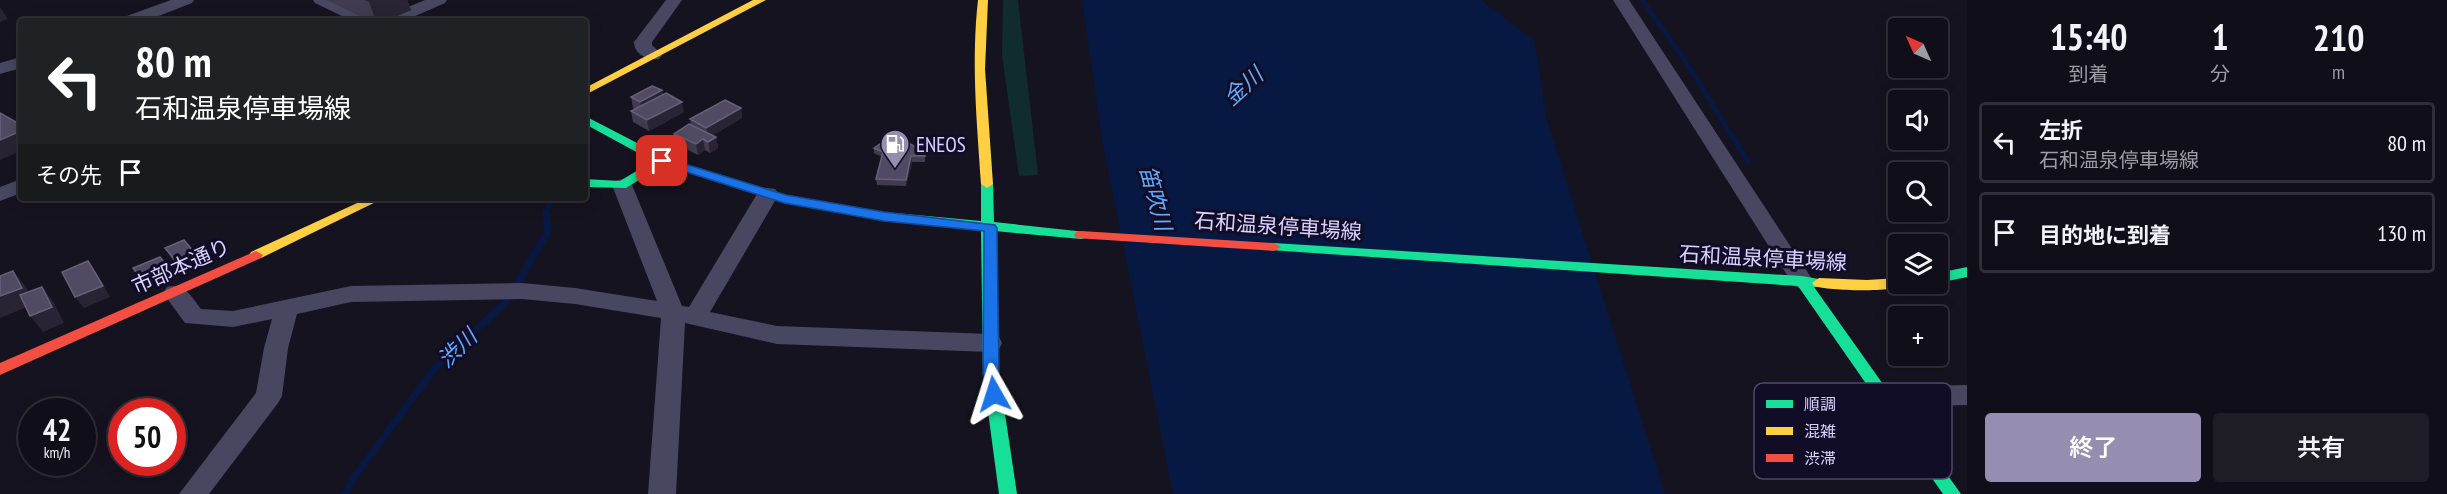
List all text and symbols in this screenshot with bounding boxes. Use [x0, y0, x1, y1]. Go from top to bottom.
text: 15:40 [2050, 13, 2128, 60]
text: 1 [2212, 13, 2229, 60]
text: 210 [2313, 14, 2364, 61]
north arrow [1888, 18, 1948, 78]
map controls [1888, 18, 1948, 366]
text: 80 m [135, 34, 212, 89]
icon: left [36, 42, 114, 120]
text: m [2332, 59, 2345, 85]
water label: 金川 [1217, 60, 1270, 111]
text: 到着 [2069, 61, 2109, 87]
text: 分 [2210, 61, 2230, 87]
button: sound [1888, 90, 1948, 150]
text: 石和温泉停車場線 [135, 91, 351, 125]
text: 左折 [2039, 116, 2083, 144]
icon: left [1988, 126, 2021, 159]
fuel station icon: ENEOS [879, 128, 911, 170]
text: 80 m [2387, 129, 2426, 157]
place label: ENEOS [916, 131, 966, 158]
pin [636, 135, 687, 186]
icon: arrive [645, 144, 678, 177]
text: 石和温泉停車場線 [2039, 147, 2199, 173]
icon: arrive [114, 156, 147, 189]
text: その先 [36, 161, 102, 189]
water label: 笛吹川 [1134, 162, 1179, 235]
button: search [1888, 162, 1948, 222]
street label: 石和温泉停車場線 [1193, 207, 1363, 245]
icon: arrive [1988, 216, 2021, 249]
text: 130 m [2377, 219, 2426, 247]
text: 目的地に到着 [2039, 221, 2171, 249]
street label: 市部本通り [128, 232, 234, 300]
button: layers [1888, 234, 1948, 294]
street label: 石和温泉停車場線 [1678, 240, 1848, 276]
button: + [1888, 306, 1948, 366]
water label: 渋川 [431, 321, 484, 373]
position arrow [962, 362, 1026, 426]
legend [1754, 383, 1952, 479]
text: 順調 [1804, 394, 1836, 414]
speed limit sign: 50 [108, 398, 186, 476]
text: 42 [43, 410, 71, 449]
button: 終了 [1985, 413, 2201, 482]
button: 共有 [2213, 413, 2429, 482]
text: 混雑 [1804, 421, 1836, 441]
text: km/h [44, 443, 70, 462]
text: 渋滞 [1804, 448, 1836, 468]

